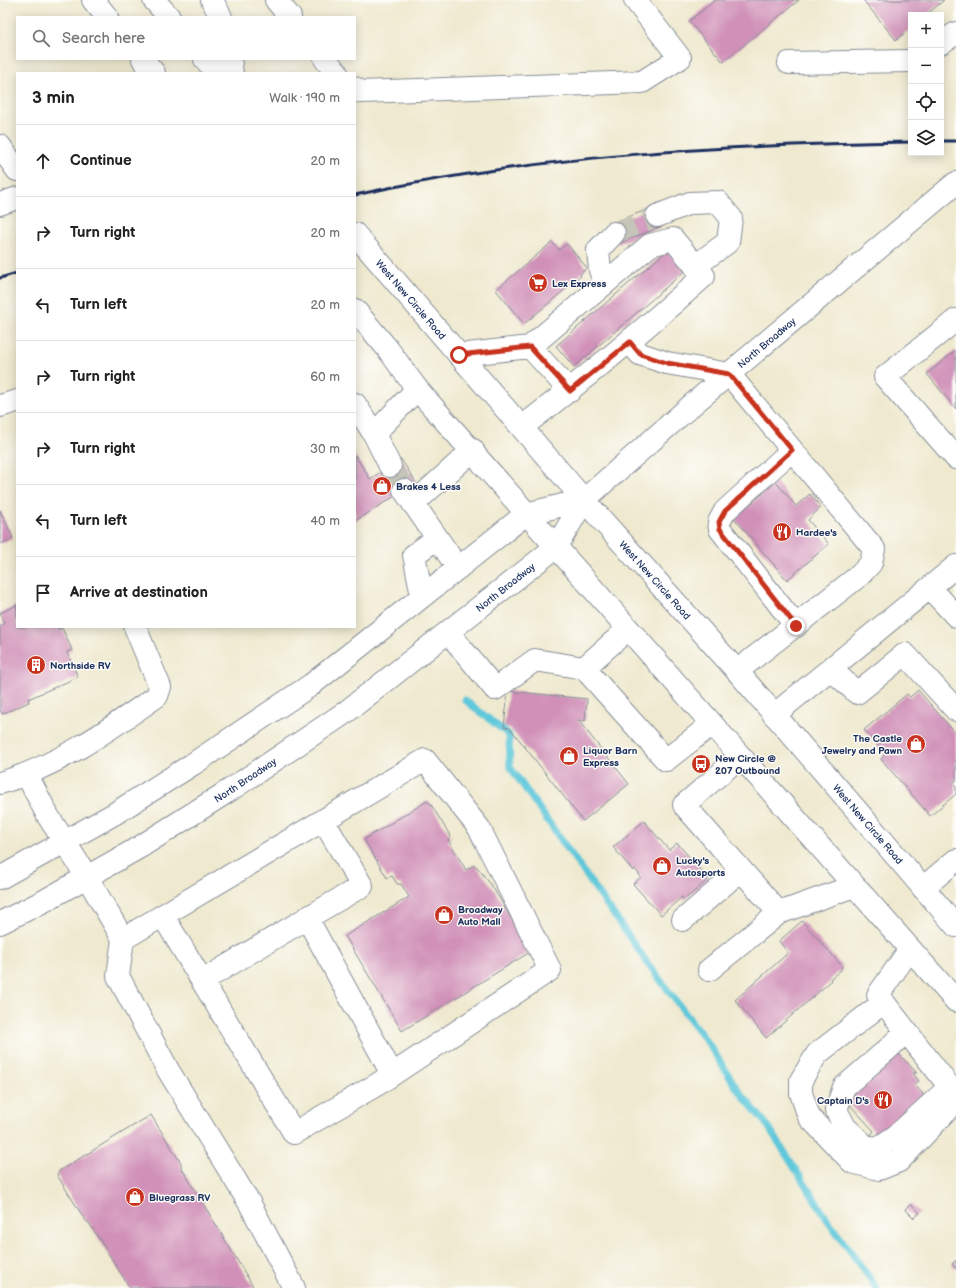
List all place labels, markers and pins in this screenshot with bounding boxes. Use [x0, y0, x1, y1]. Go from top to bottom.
supermarket icon: Lex Express [527, 272, 549, 294]
place label: Lex Express [552, 278, 606, 290]
shop icon: Brakes 4 Less [371, 475, 393, 497]
place label: Brakes 4 Less [396, 481, 461, 493]
restaurant icon: Hardee's [771, 521, 793, 543]
place label: Hardee's [796, 527, 837, 539]
building icon: Northside RV [25, 654, 47, 676]
place label: Northside RV [50, 660, 112, 672]
place label: The Castle Jewelry and Pawn [822, 733, 902, 757]
shop icon: The Castle Jewelry and Pawn [905, 733, 927, 755]
shop icon: Liquor Barn Express [558, 745, 580, 767]
place label: Liquor Barn Express [583, 745, 638, 769]
bus stop icon: New Circle @ 207 Outbound [690, 753, 712, 775]
place label: New Circle @ 207 Outbound [715, 753, 780, 777]
shop icon: Lucky's Autosports [651, 855, 673, 877]
place label: Lucky's Autosports [675, 855, 725, 879]
shop icon: Broadway Auto Mall [433, 904, 455, 926]
place label: Broadway Auto Mall [457, 904, 503, 928]
restaurant icon: Captain D's [872, 1089, 894, 1111]
place label: Captain D's [817, 1095, 869, 1107]
shop icon: Bluegrass RV [124, 1186, 146, 1208]
place label: Bluegrass RV [149, 1192, 211, 1204]

